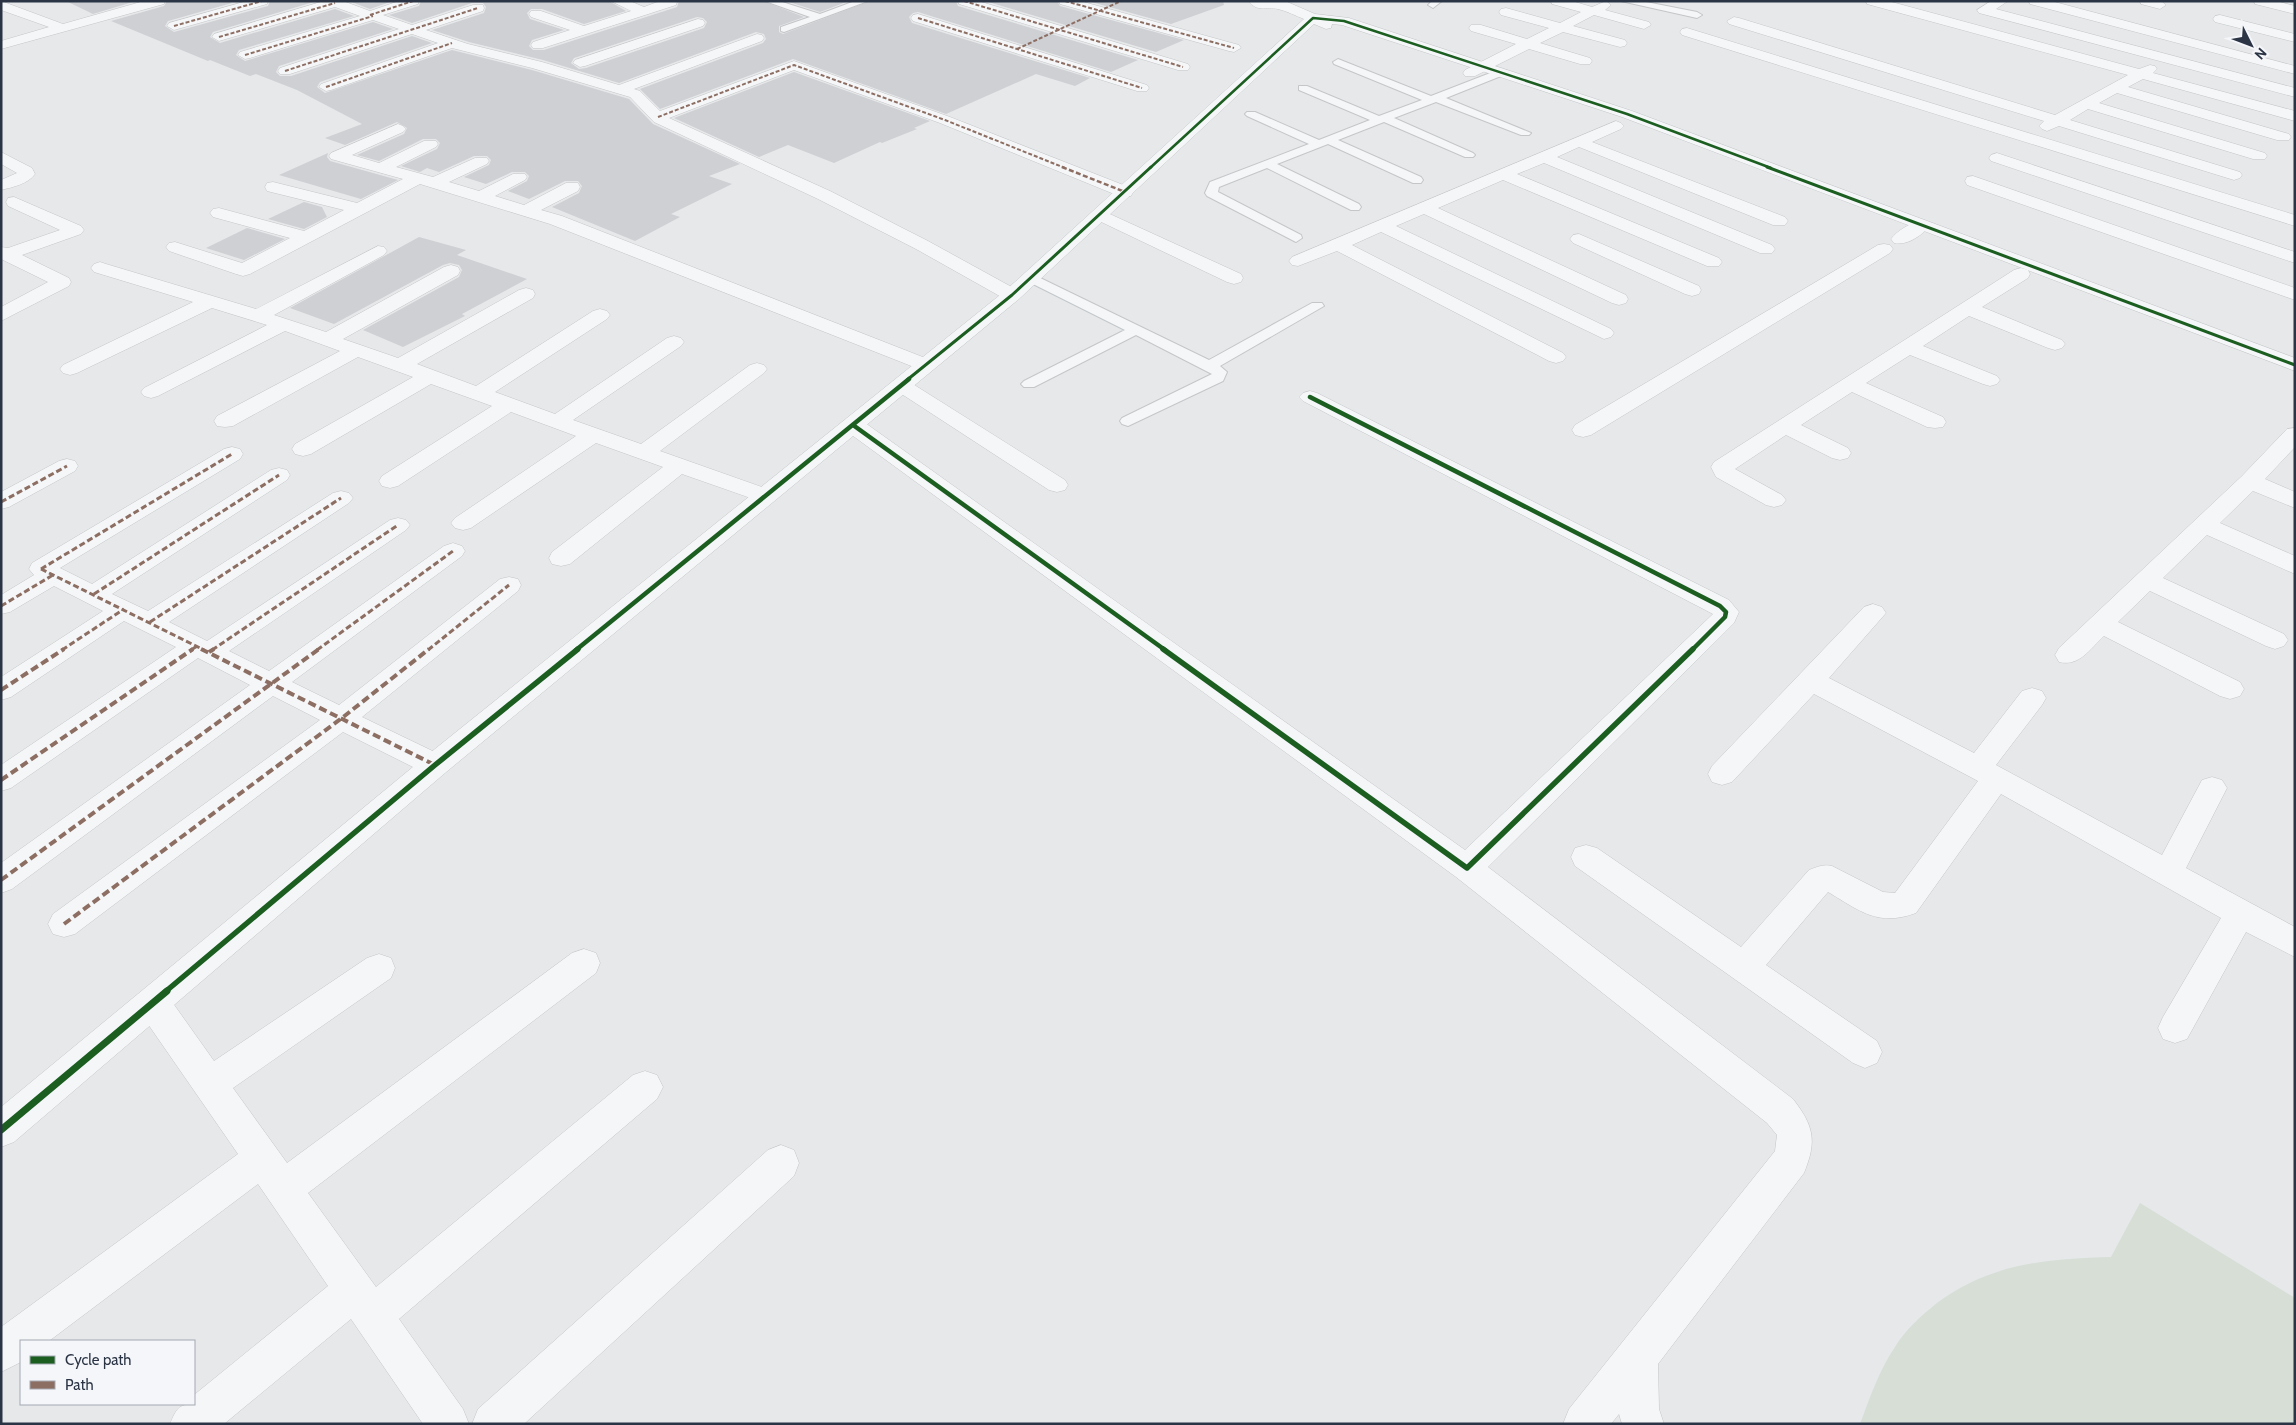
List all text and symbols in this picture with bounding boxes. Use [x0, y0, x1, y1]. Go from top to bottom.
north arrow [2226, 20, 2276, 70]
text: N [2251, 44, 2271, 63]
legend [20, 1340, 195, 1405]
text: Cycle path [65, 1351, 131, 1369]
text: Path [65, 1376, 94, 1394]

